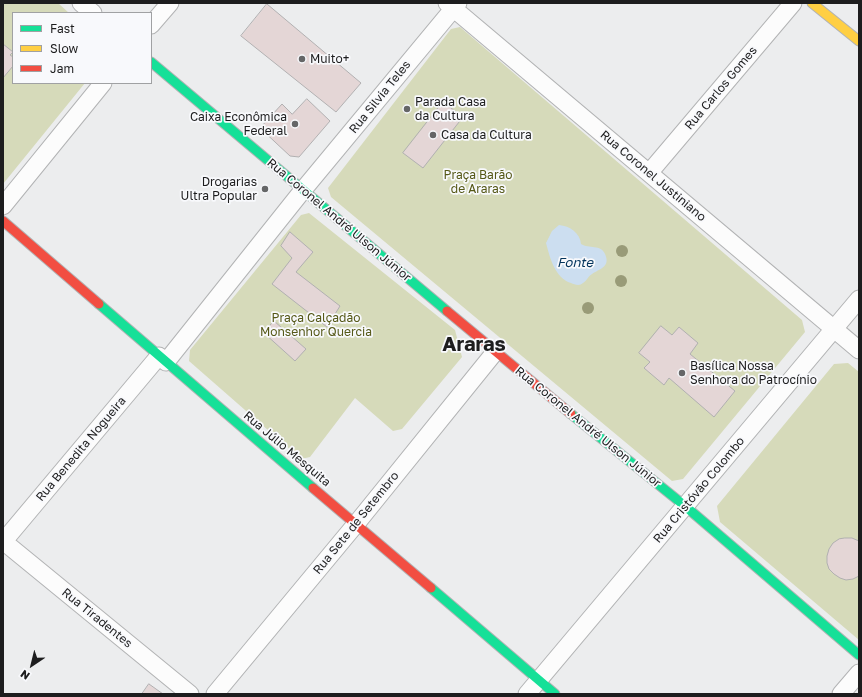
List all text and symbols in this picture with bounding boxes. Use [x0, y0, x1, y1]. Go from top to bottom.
legend [12, 12, 152, 84]
text: Fast [50, 21, 75, 36]
text: Slow [50, 41, 78, 56]
street label: Rua Carlos Gomes [682, 43, 760, 133]
place label: Muito+ [310, 52, 349, 66]
marker: Muito+ [297, 54, 307, 64]
street label: Rua Silvia Teles [346, 58, 414, 136]
text: Jam [50, 61, 74, 76]
place label: Parada Casa da Cultura [415, 95, 486, 123]
marker: Parada Casa da Cultura [402, 104, 412, 114]
place label: Caixa Econômica Federal [190, 110, 287, 138]
marker: Caixa Econômica Federal [290, 119, 300, 129]
place label: Casa da Cultura [441, 128, 532, 142]
street label: Rua Coronel Justiniano [597, 128, 709, 224]
marker: Casa da Cultura [428, 130, 438, 140]
street label: Rua Coronel André Ulson Júnior [264, 156, 414, 284]
park label: Praça Barão de Araras [444, 168, 512, 196]
place label: Drogarias Ultra Popular [181, 175, 257, 203]
marker: Drogarias Ultra Popular [260, 184, 270, 194]
water label: Fonte [557, 255, 593, 271]
park label: Praça Calçadão Monsenhor Quercia [260, 311, 372, 339]
district label: Araras [442, 333, 506, 357]
place label: Basílica Nossa Senhora do Patrocínio [690, 359, 817, 387]
street label: Rua Coronel André Ulson Júnior [512, 364, 664, 490]
marker: Basílica Nossa Senhora do Patrocínio [677, 368, 687, 378]
street label: Rua Benedita Nogueira [33, 394, 129, 504]
street label: Rua Júlio Mesquita [241, 408, 333, 490]
street label: Rua Cristóvão Colombo [650, 434, 748, 546]
street label: Rua Sete de Setembro [310, 469, 402, 577]
street label: Rua Tiradentes [59, 585, 135, 651]
north arrow [12, 645, 52, 685]
text: N [18, 668, 32, 683]

